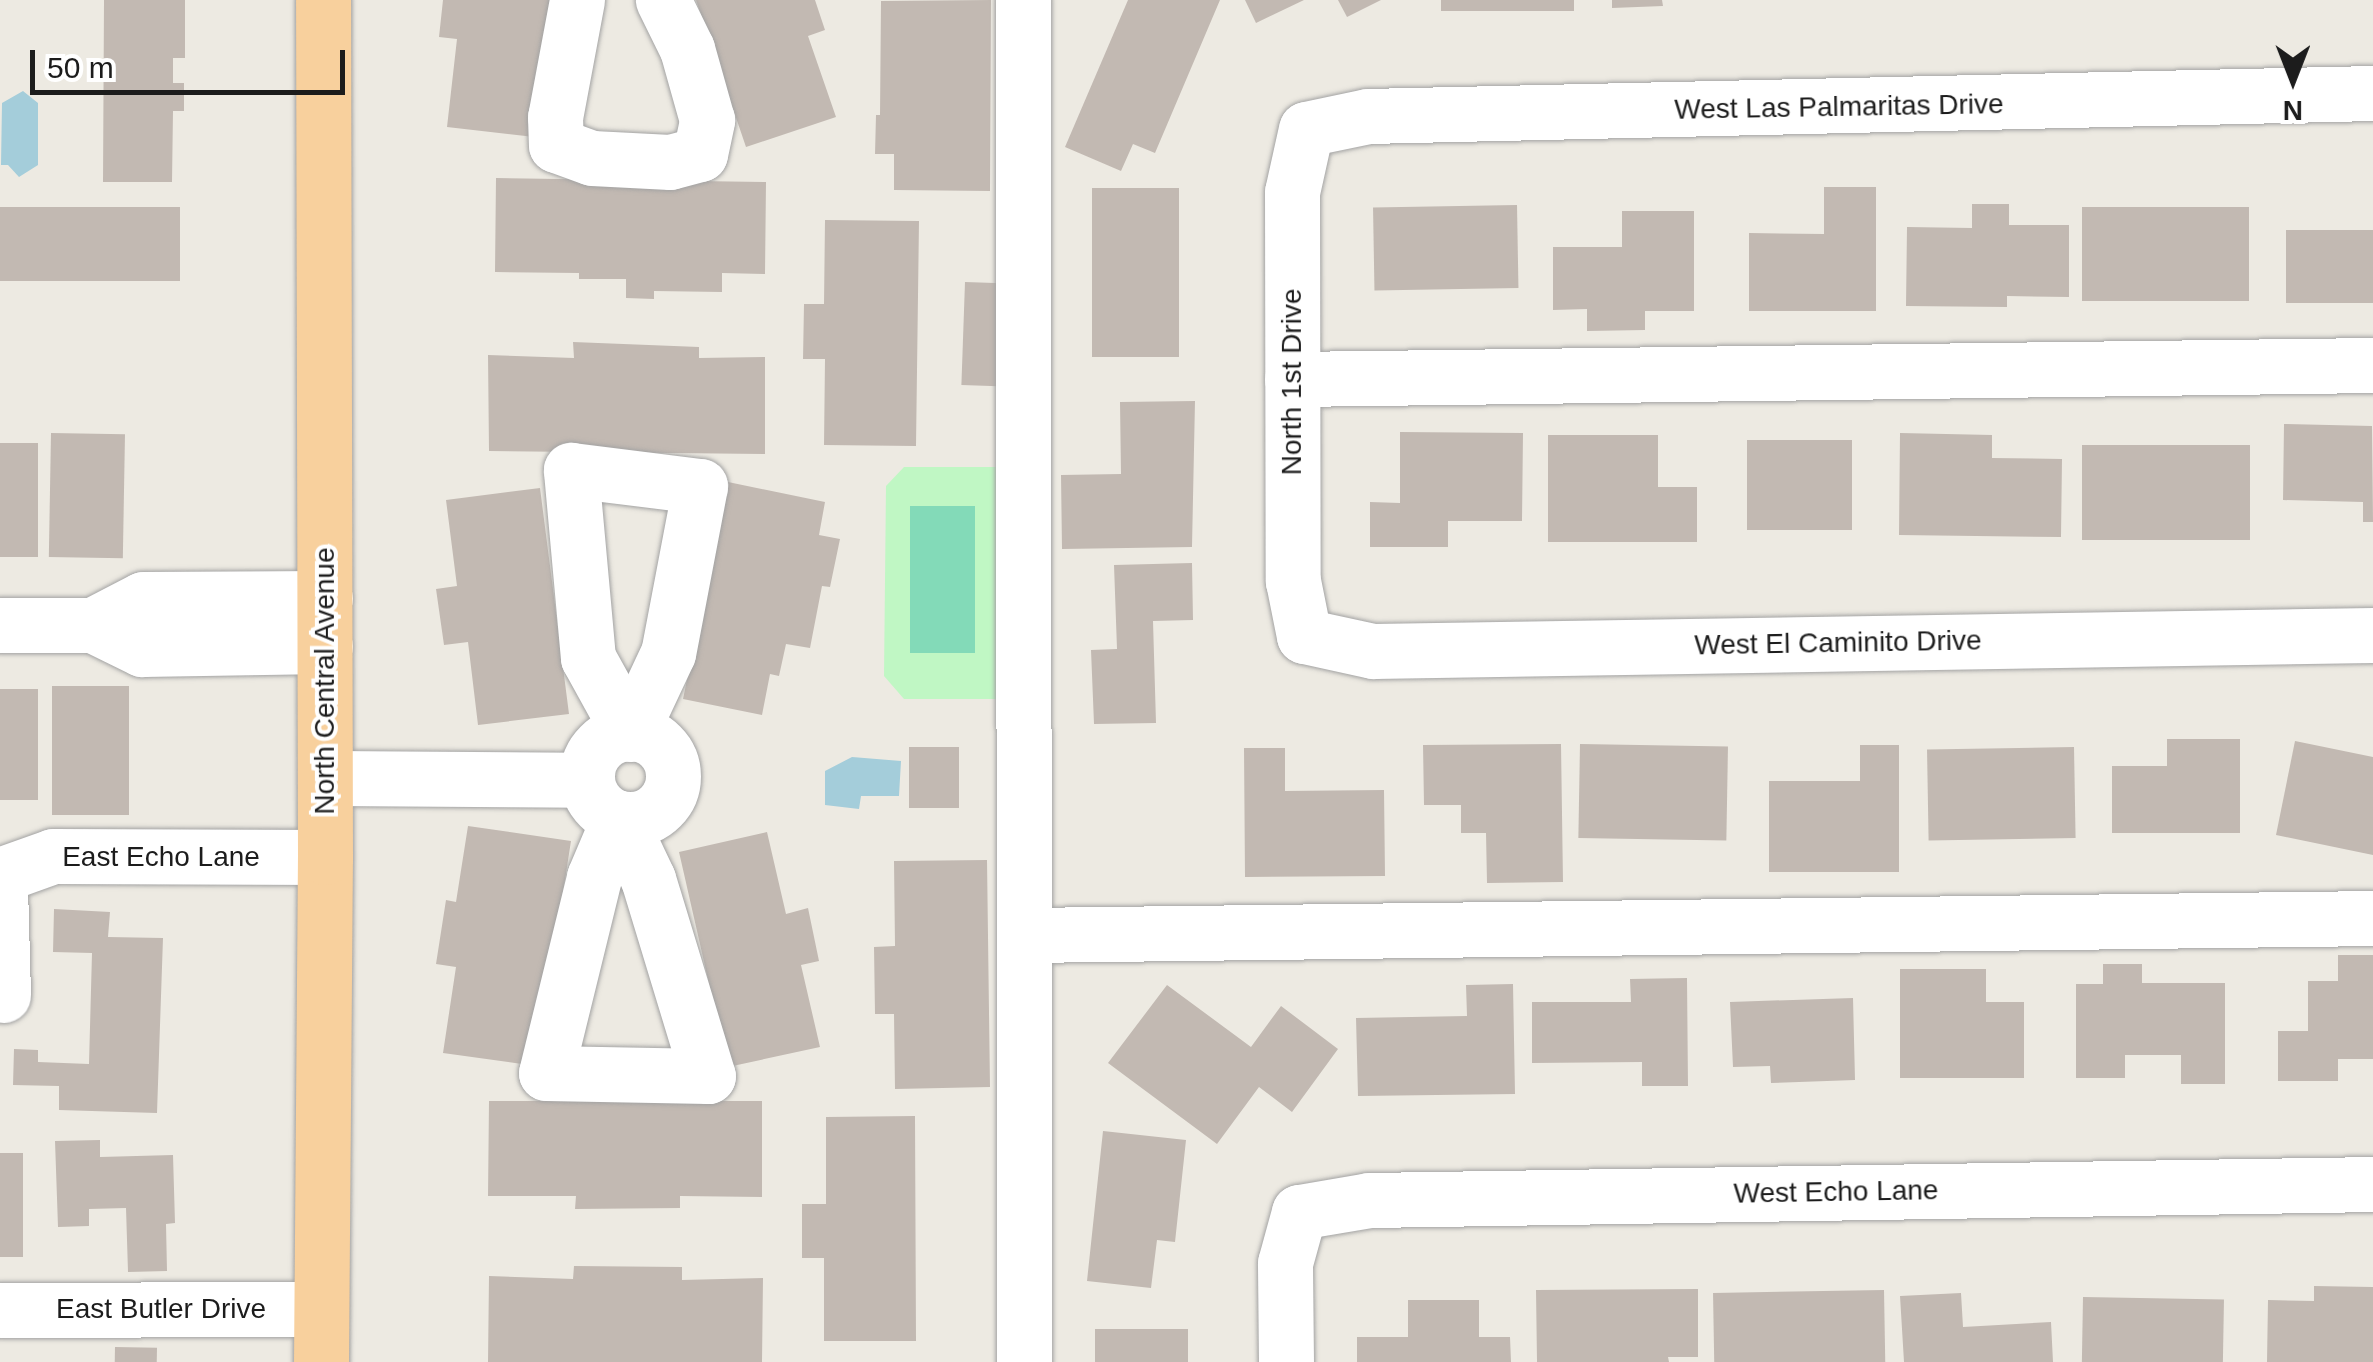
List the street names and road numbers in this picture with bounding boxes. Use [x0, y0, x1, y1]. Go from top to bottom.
street label: West Las Palmaritas Drive [1674, 87, 2004, 127]
street label: North 1st Drive [1275, 289, 1309, 475]
street label: North Central Avenue [308, 547, 342, 815]
street label: West El Caminito Drive [1694, 624, 1982, 662]
street label: East Echo Lane [62, 840, 260, 874]
street label: West Echo Lane [1733, 1173, 1939, 1211]
street label: East Butler Drive [56, 1292, 266, 1326]

